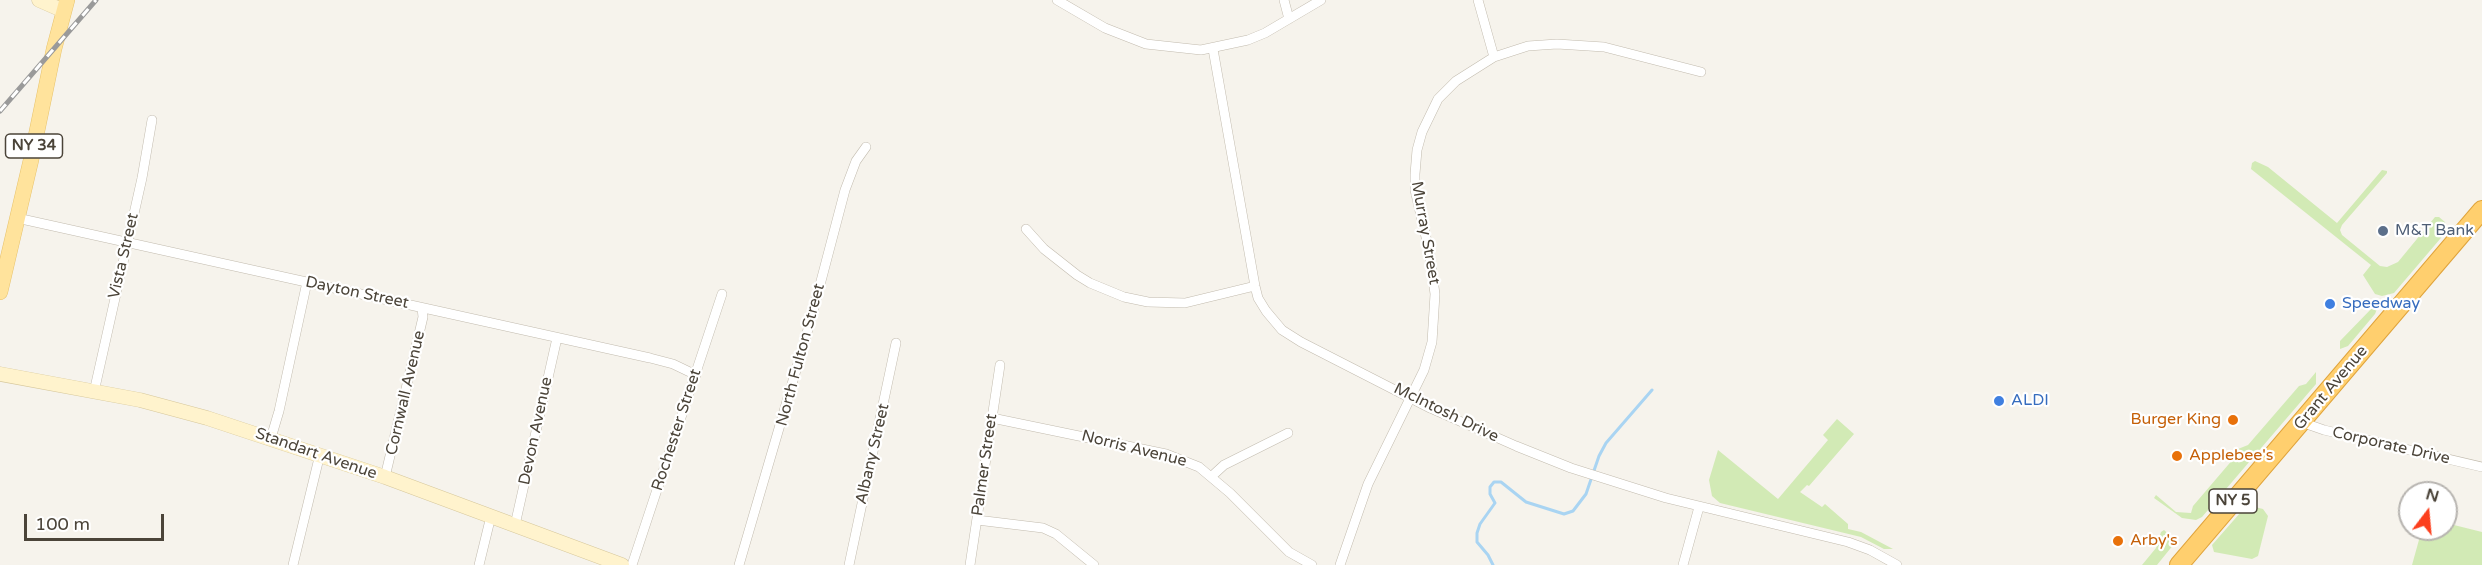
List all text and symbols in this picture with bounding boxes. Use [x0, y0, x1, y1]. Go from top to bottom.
road number: NY 34 [6, 134, 63, 158]
street label: Murray Street [1406, 180, 1444, 286]
street label: Vista Street [105, 211, 143, 301]
place label: M&T Bank [2395, 221, 2474, 241]
marker: M&T Bank [2376, 224, 2390, 238]
street label: Dayton Street [304, 273, 410, 313]
street label: North Fulton Street [773, 282, 829, 428]
place label: Speedway [2342, 294, 2420, 314]
marker: Speedway [2323, 297, 2337, 311]
street label: Cornwall Avenue [382, 329, 430, 457]
street label: Grant Avenue [2290, 342, 2372, 434]
street label: Rochester Street [648, 367, 706, 493]
street label: Devon Avenue [515, 375, 557, 487]
street label: McIntosh Drive [1390, 379, 1502, 447]
place label: ALDI [2011, 391, 2049, 411]
marker: ALDI [1992, 394, 2006, 408]
street label: Albany Street [852, 402, 894, 506]
place label: Burger King [2130, 410, 2221, 430]
street label: Palmer Street [968, 413, 1002, 517]
marker: Burger King [2226, 413, 2240, 427]
street label: Corporate Drive [2330, 423, 2452, 469]
street label: Standart Avenue [253, 424, 379, 484]
street label: Norris Avenue [1079, 427, 1189, 471]
place label: Applebee's [2189, 446, 2274, 466]
marker: Applebee's [2170, 449, 2184, 463]
north arrow [2398, 481, 2458, 541]
text: N [2423, 484, 2441, 507]
road number: NY 5 [2209, 489, 2257, 513]
scale bar [27, 502, 166, 540]
text: 100 m [35, 513, 90, 535]
place label: Arby's [2130, 531, 2178, 551]
marker: Arby's [2111, 534, 2125, 548]

